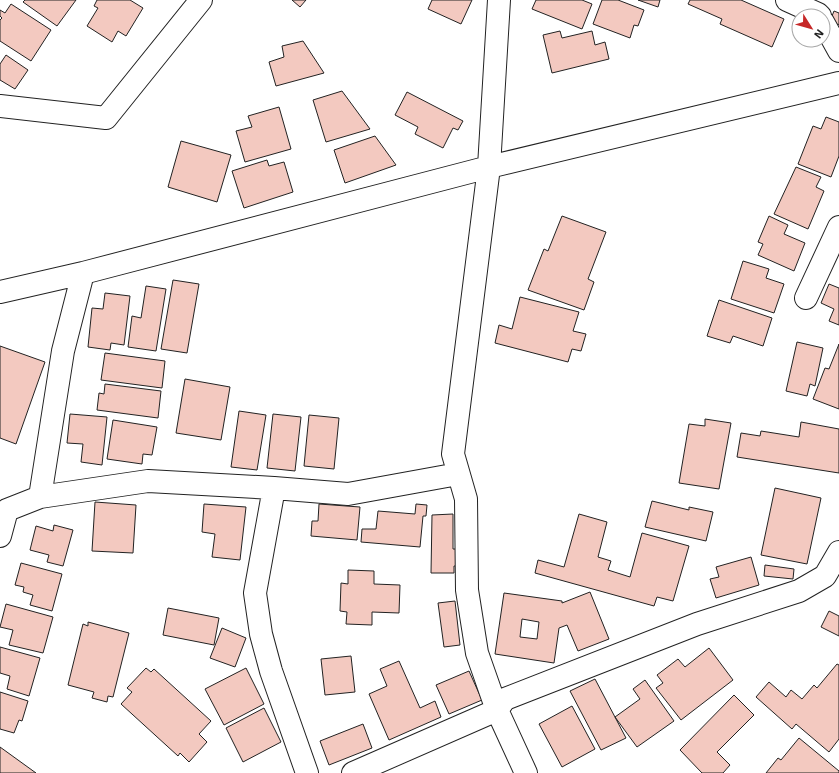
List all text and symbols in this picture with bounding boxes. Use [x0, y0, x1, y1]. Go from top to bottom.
north arrow [791, 8, 831, 48]
text: N [812, 27, 827, 41]

